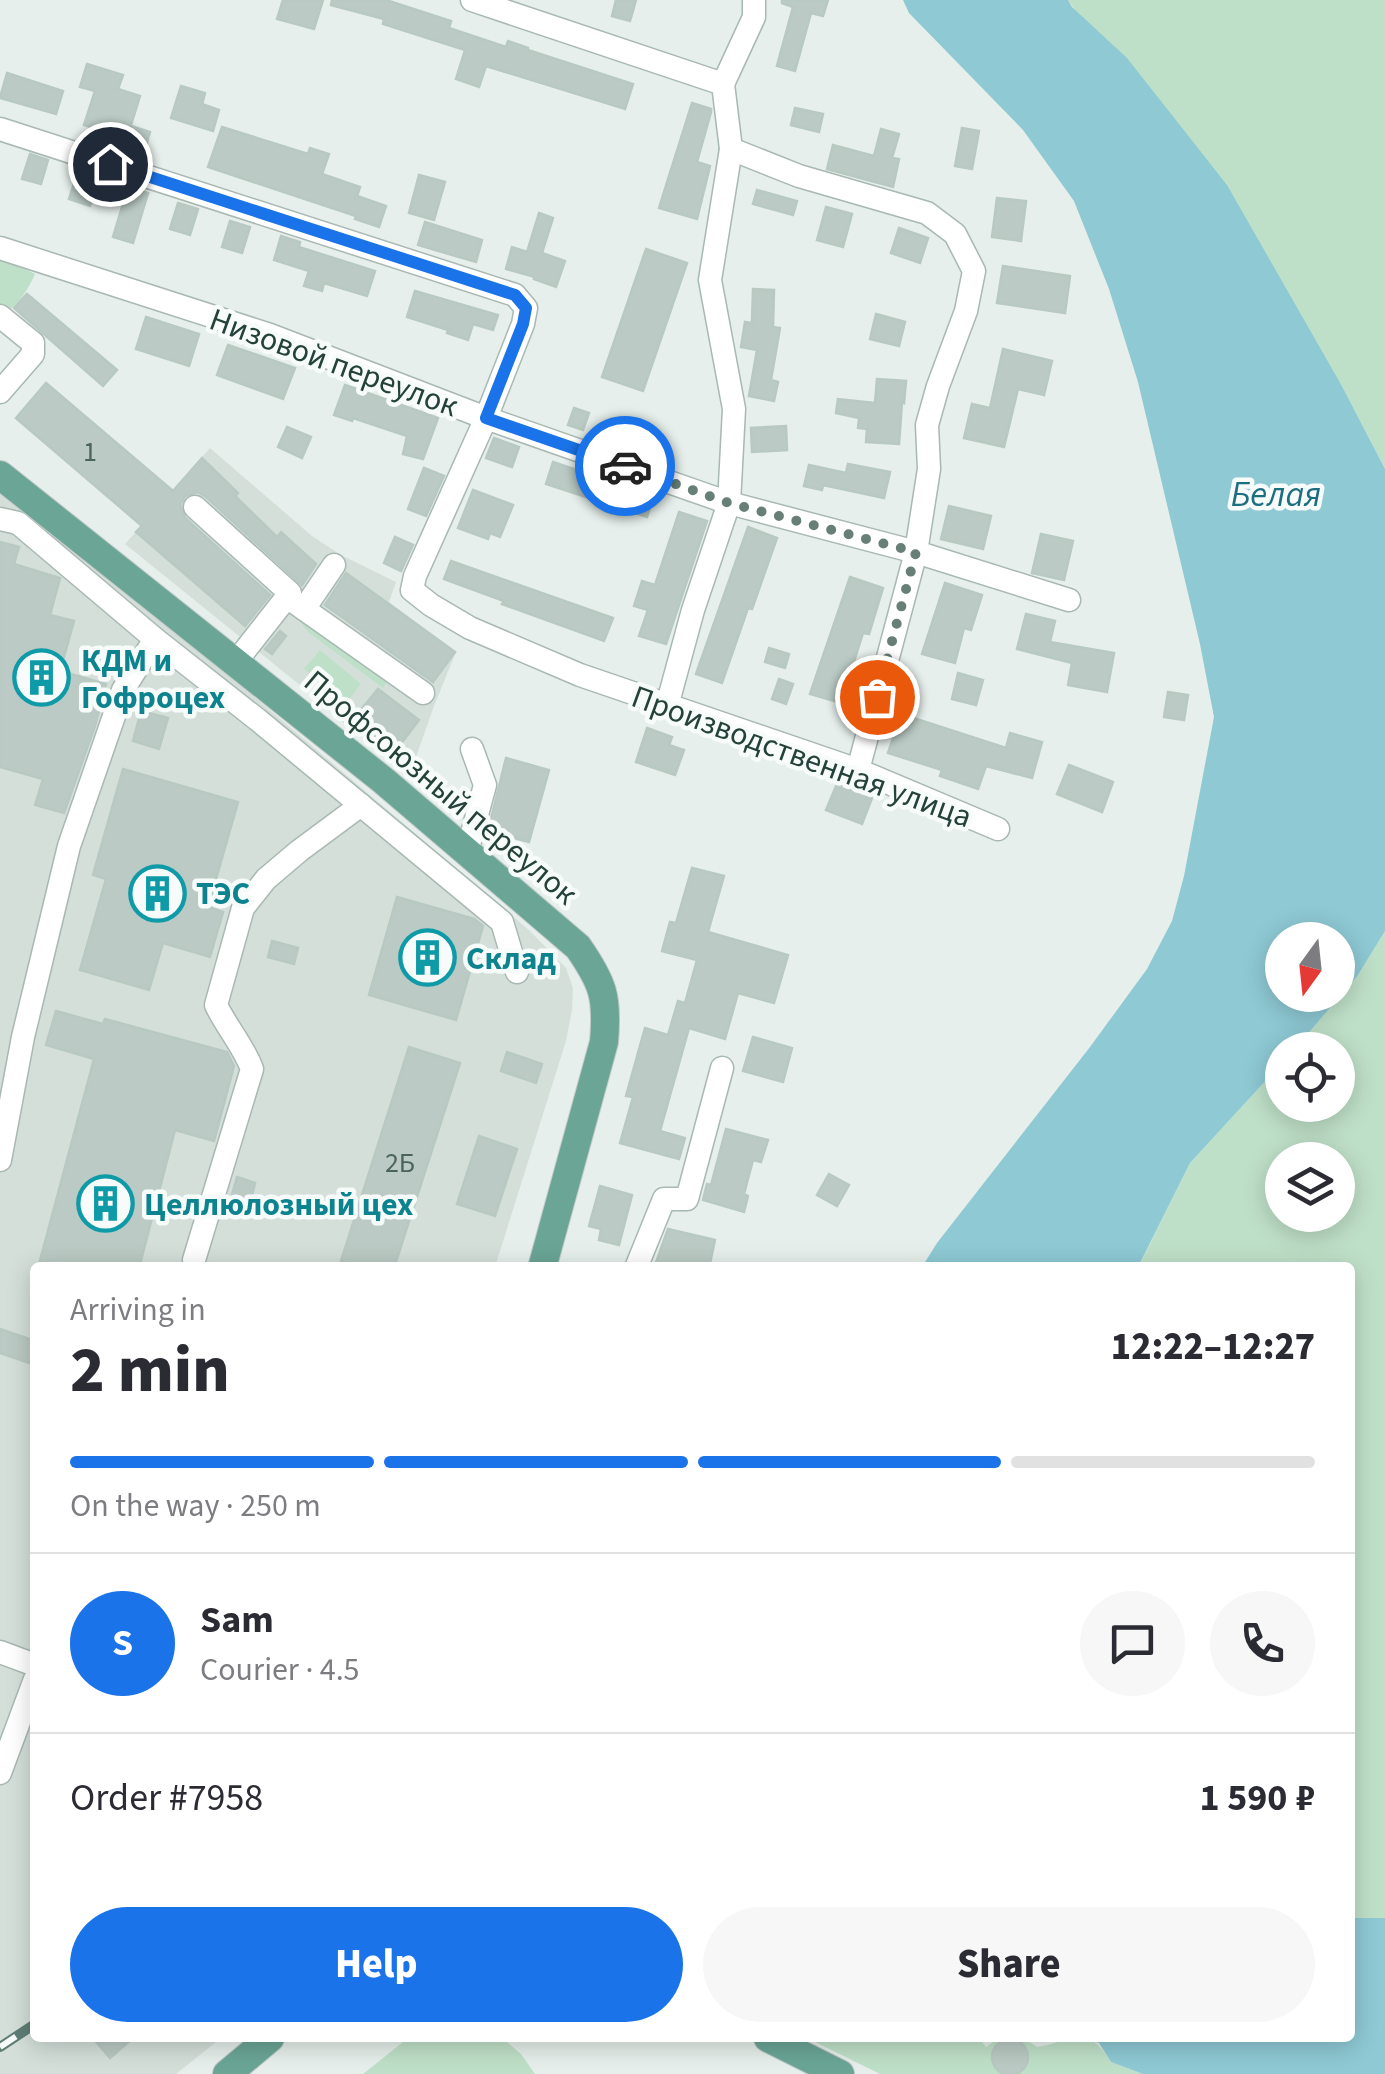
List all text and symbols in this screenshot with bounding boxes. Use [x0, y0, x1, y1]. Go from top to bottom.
pin [68, 122, 153, 207]
icon: home [83, 137, 138, 192]
street label: Низовой переулок [203, 297, 464, 429]
courier [575, 416, 675, 516]
house number: 1 [83, 432, 97, 472]
icon: car [598, 439, 653, 494]
water label: Белая [1231, 470, 1321, 520]
place label: КДМ и Гофроцех [81, 638, 225, 721]
building icon: КДМ и Гофроцех [12, 648, 72, 708]
pin [835, 655, 920, 740]
street label: Профсоюзный переулок [294, 659, 587, 916]
icon: bag [850, 670, 905, 725]
street label: Производственная улица [625, 674, 978, 840]
building icon: ТЭС [127, 863, 187, 923]
place label: ТЭС [196, 871, 250, 917]
north arrow [1265, 922, 1355, 1012]
map controls [1265, 922, 1355, 1232]
building icon: Склад [397, 928, 457, 988]
place label: Склад [466, 936, 556, 982]
button: locate [1265, 1032, 1355, 1122]
button: layers [1265, 1142, 1355, 1232]
house number: 2Б [385, 1143, 415, 1183]
building icon: Целлюлозный цех [75, 1174, 135, 1234]
place label: Целлюлозный цех [144, 1182, 413, 1228]
text: Arriving in [70, 1287, 206, 1333]
text: 12:22–12:27 [1111, 1320, 1315, 1374]
text: 2 min [70, 1324, 230, 1417]
text: On the way · 250 m [70, 1483, 321, 1529]
button: chat [1080, 1591, 1185, 1696]
button: phone [1210, 1591, 1315, 1696]
text: Sam [200, 1593, 274, 1647]
text: S [112, 1616, 133, 1670]
text: Courier · 4.5 [200, 1647, 360, 1693]
text: Order #7958 [70, 1771, 263, 1825]
text: 1 590 ₽ [1199, 1771, 1315, 1825]
button: Help [70, 1907, 683, 2022]
button: Share [703, 1907, 1315, 2022]

